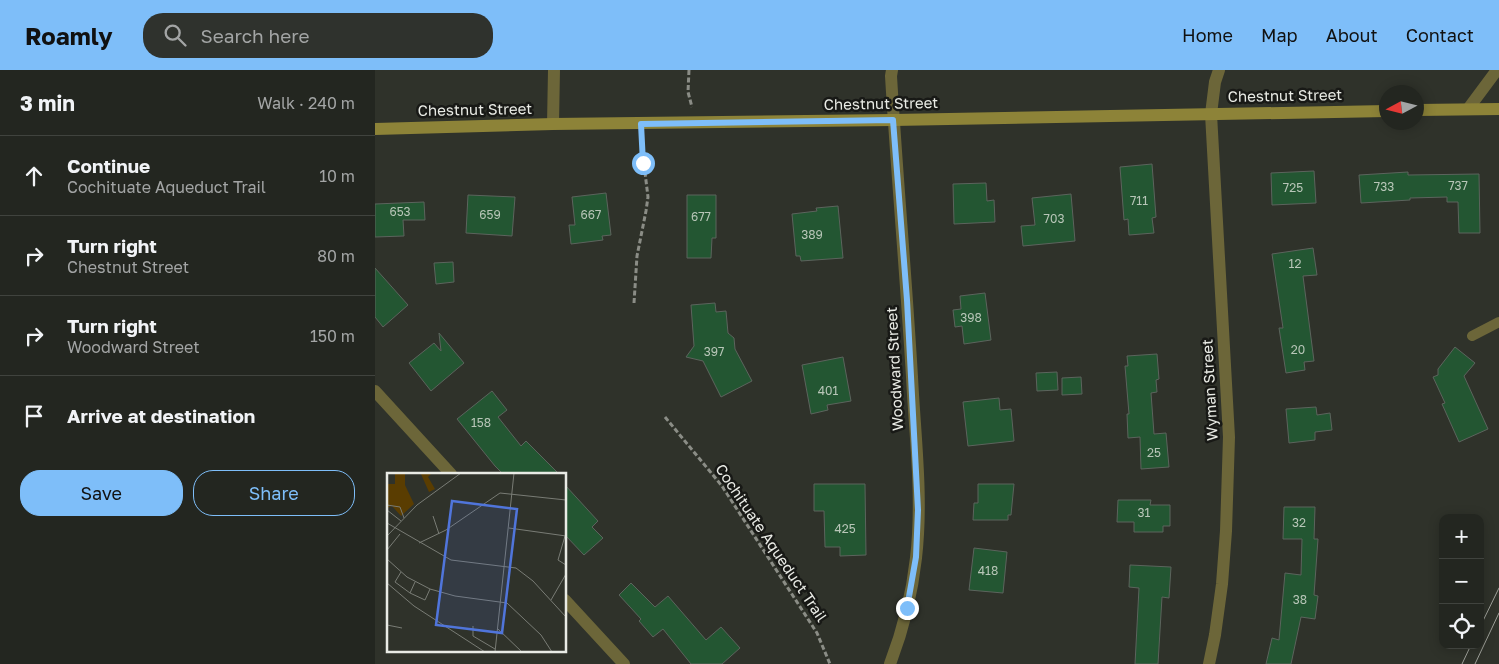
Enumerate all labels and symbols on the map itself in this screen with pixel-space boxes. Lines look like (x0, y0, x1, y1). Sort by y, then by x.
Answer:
street label: Chestnut Street (1228, 85, 1342, 105)
north arrow (1379, 85, 1424, 130)
street label: Chestnut Street (824, 93, 938, 113)
street label: Chestnut Street (418, 99, 532, 119)
route start (632, 152, 655, 175)
house number: 737 (1448, 178, 1468, 193)
house number: 733 (1374, 179, 1394, 194)
house number: 725 (1283, 180, 1303, 195)
house number: 711 (1130, 193, 1148, 208)
house number: 653 (389, 204, 411, 219)
house number: 659 (479, 207, 501, 222)
house number: 667 (581, 207, 601, 222)
house number: 677 (691, 209, 711, 224)
house number: 703 (1044, 211, 1064, 226)
house number: 389 (801, 227, 823, 242)
house number: 12 (1289, 256, 1301, 271)
street label: Woodward Street (882, 306, 906, 432)
house number: 398 (960, 310, 982, 325)
street label: Wyman Street (1197, 339, 1221, 441)
house number: 20 (1291, 342, 1305, 357)
house number: 397 (704, 344, 724, 359)
house number: 401 (818, 383, 838, 398)
house number: 158 (471, 415, 491, 430)
house number: 25 (1147, 445, 1161, 460)
street label: Cochituate Aqueduct Trail (712, 460, 832, 625)
inset map (387, 473, 566, 652)
house number: 31 (1138, 505, 1151, 520)
house number: 32 (1292, 515, 1306, 530)
house number: 425 (834, 521, 856, 536)
house number: 418 (978, 563, 998, 578)
house number: 38 (1293, 592, 1307, 607)
route end (896, 597, 919, 620)

